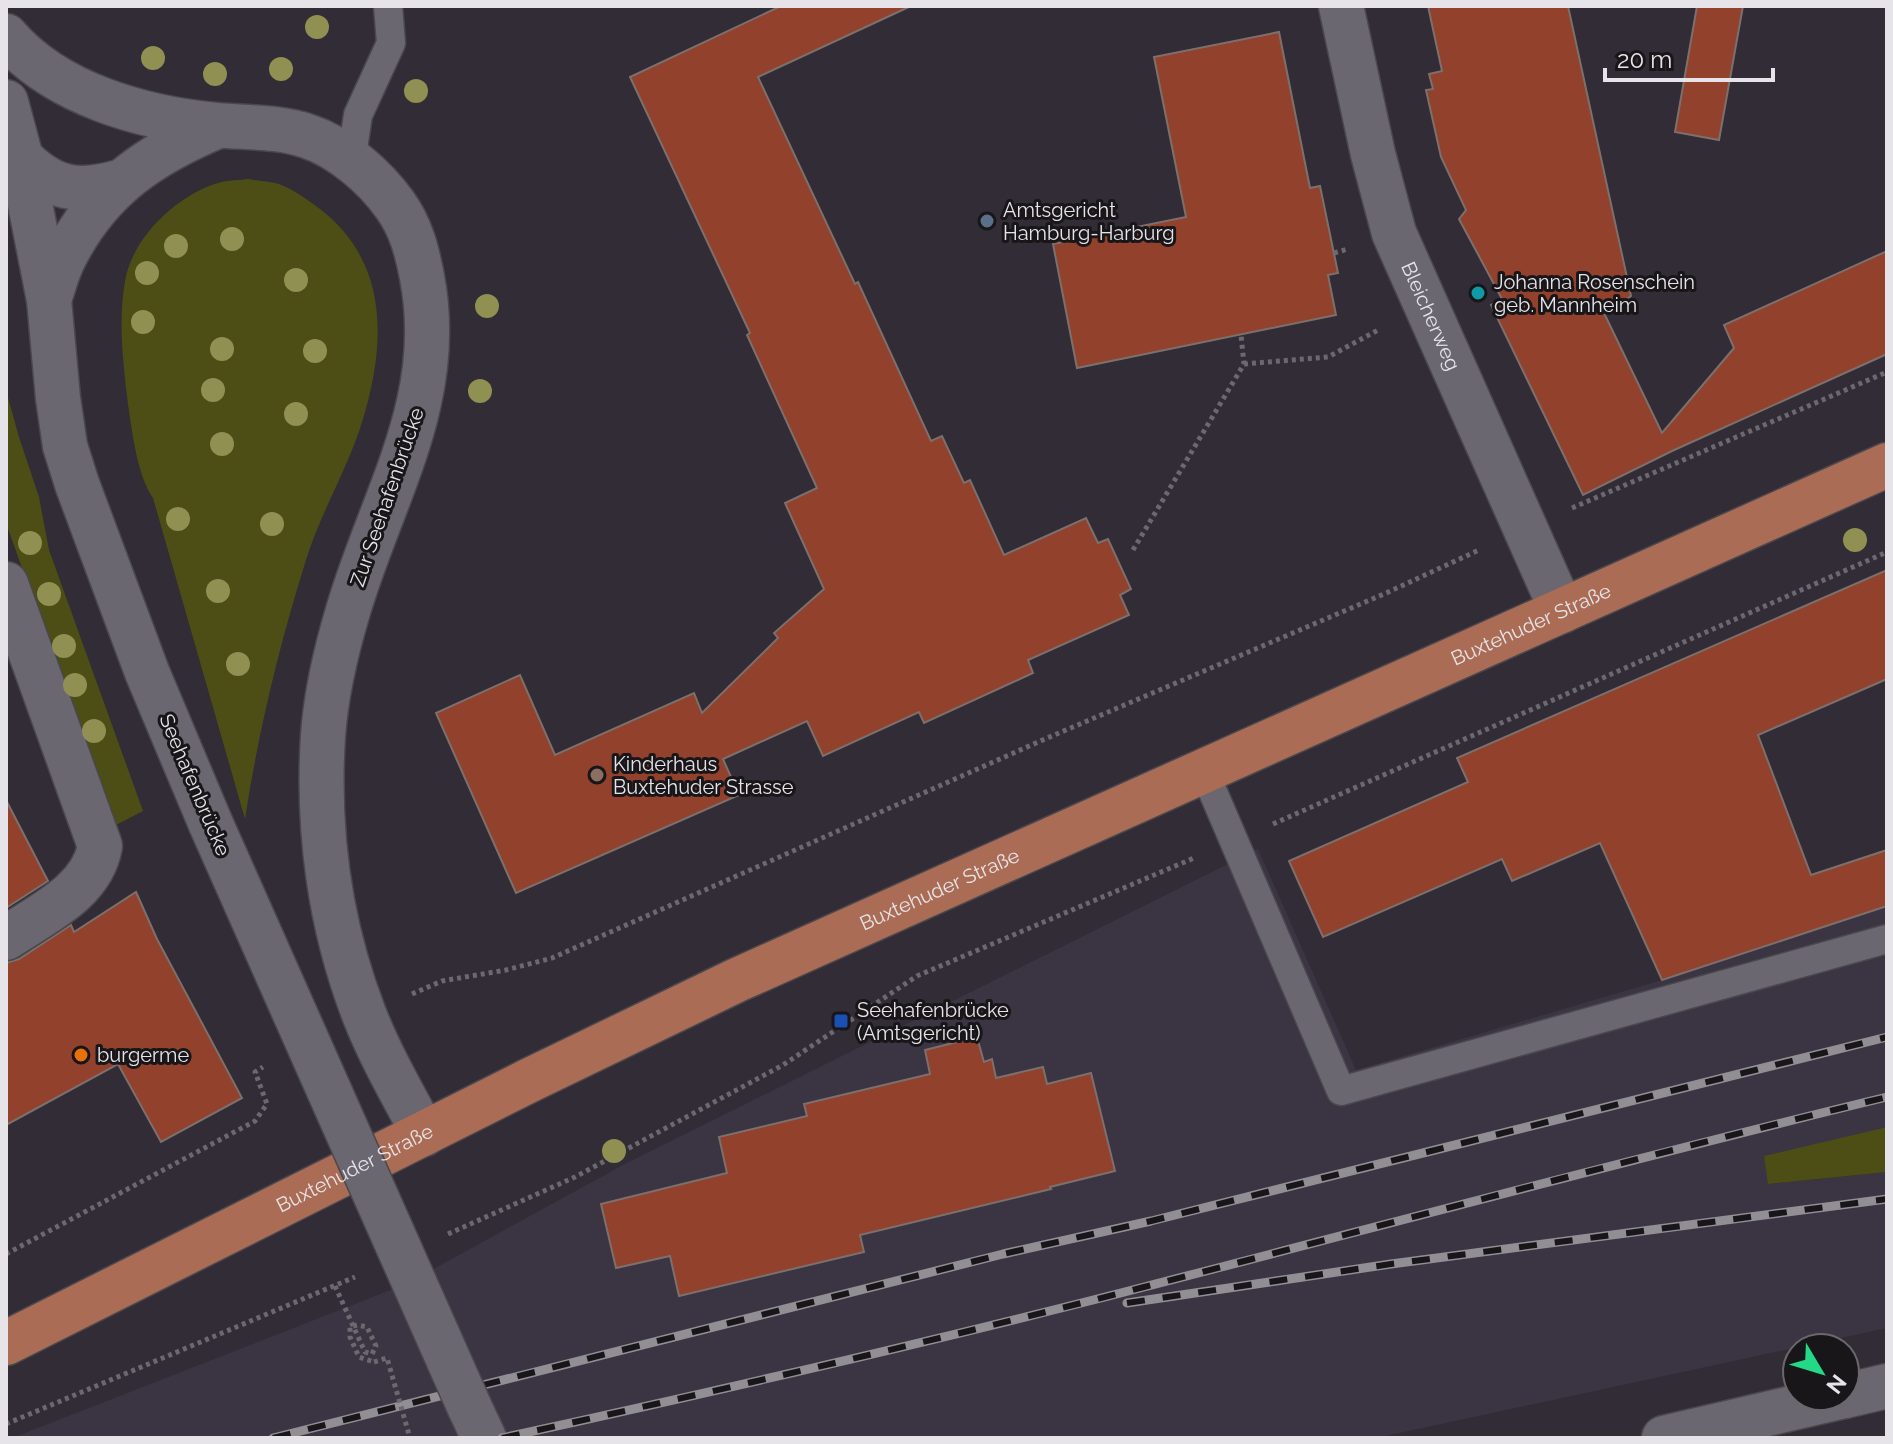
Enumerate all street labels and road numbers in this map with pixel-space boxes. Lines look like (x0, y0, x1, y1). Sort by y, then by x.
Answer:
street label: Bleicherweg (1396, 258, 1465, 374)
street label: Zur Seehafenbrücke (345, 404, 429, 590)
street label: Buxtehuder Straße (1447, 578, 1615, 671)
street label: Seehafenbrücke (154, 710, 236, 860)
street label: Buxtehuder Straße (856, 843, 1023, 936)
street label: Buxtehuder Straße (272, 1119, 437, 1217)

